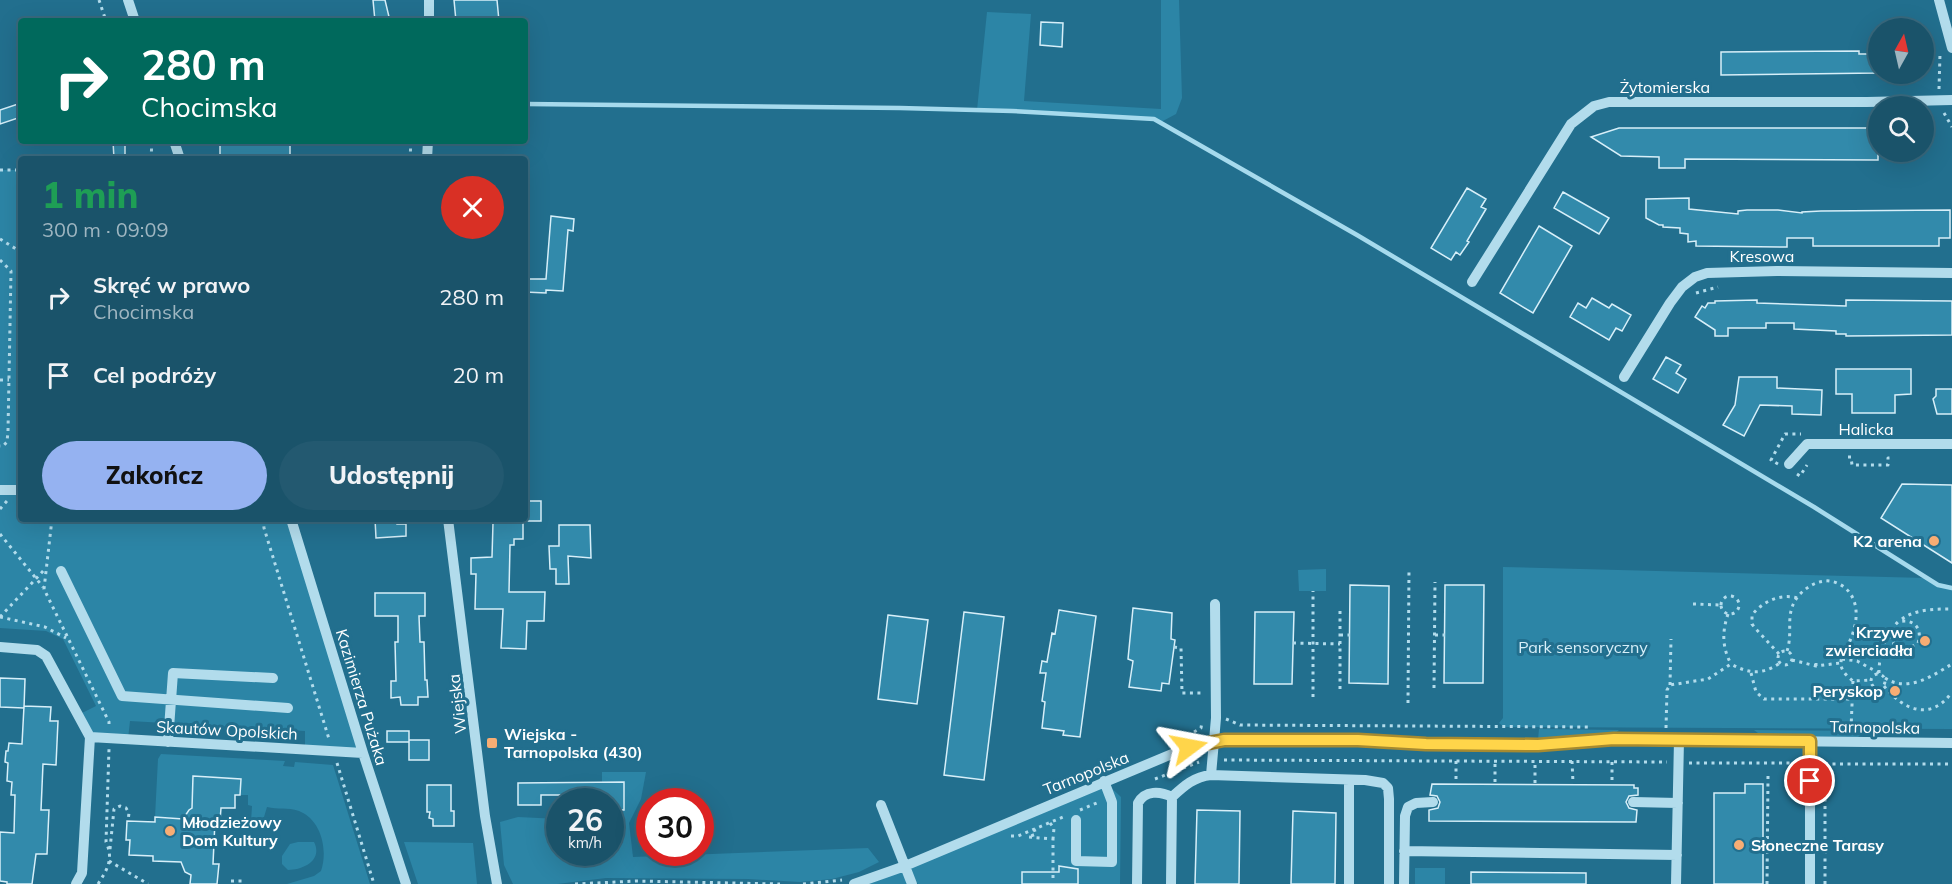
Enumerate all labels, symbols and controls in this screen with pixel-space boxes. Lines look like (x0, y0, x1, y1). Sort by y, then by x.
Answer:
north arrow (1868, 18, 1934, 84)
map controls (1868, 18, 1934, 162)
text: 280 m (141, 38, 266, 91)
icon: right (42, 42, 120, 120)
street label: Żytomierska (1620, 77, 1710, 97)
text: Chocimska (141, 90, 278, 124)
button: search (1868, 96, 1934, 162)
text: 1 min (42, 172, 138, 217)
button: close (441, 176, 504, 239)
text: 300 m · 09:09 (42, 217, 168, 242)
street label: Kresowa (1730, 246, 1794, 266)
text: Skręć w prawo (93, 271, 250, 299)
icon: right (42, 281, 75, 314)
text: 280 m (439, 283, 504, 311)
text: Chocimska (93, 299, 194, 324)
icon: arrive (42, 359, 75, 392)
text: Cel podróży (93, 361, 216, 389)
text: 20 m (453, 361, 504, 389)
street label: Halicka (1838, 419, 1894, 439)
button: Zakończ (42, 441, 267, 510)
button: Udostępnij (279, 441, 504, 510)
place label: K2 arena (1853, 531, 1922, 551)
marker: K2 arena (1927, 534, 1941, 548)
place label: Krzywe zwierciadła (1825, 622, 1913, 660)
street label: Kazimierza Pużaka (332, 626, 392, 768)
marker: Krzywe zwierciadła (1918, 634, 1932, 648)
park label: Park sensoryczny (1518, 637, 1648, 657)
street label: Wiejska (443, 673, 471, 735)
place label: Peryskop (1813, 681, 1883, 701)
marker: Peryskop (1888, 684, 1902, 698)
position arrow (1157, 715, 1221, 779)
street label: Skautów Opolskich (156, 716, 298, 744)
street label: Tarnopolska (1830, 716, 1920, 738)
place label: Wiejska - Tarnopolska (430) (504, 724, 643, 762)
marker: Wiejska - Tarnopolska (430) (485, 736, 499, 750)
street label: Tarnopolska (1040, 747, 1132, 799)
pin (1784, 755, 1835, 806)
icon: arrive (1793, 764, 1826, 797)
speed limit sign: 30 (636, 788, 714, 866)
text: 26 (567, 801, 603, 839)
place label: Młodzieżowy Dom Kultury (182, 812, 282, 850)
marker: Młodzieżowy Dom Kultury (163, 824, 177, 838)
text: km/h (568, 833, 602, 852)
place label: Słoneczne Tarasy (1751, 835, 1884, 855)
marker: Słoneczne Tarasy (1732, 838, 1746, 852)

